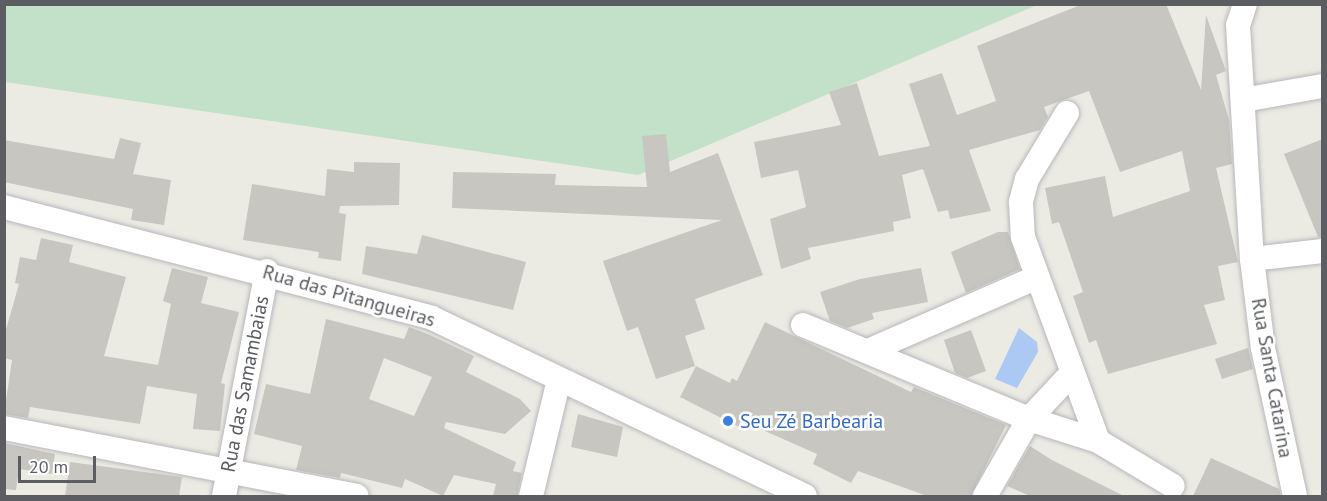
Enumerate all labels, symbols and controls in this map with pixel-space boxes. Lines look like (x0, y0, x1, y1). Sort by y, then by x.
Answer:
street label: Rua das Pitangueiras (260, 260, 438, 332)
street label: Rua das Samambaias (216, 294, 274, 474)
street label: Rua Santa Catarina (1246, 296, 1298, 460)
place label: Seu Zé Barbearia (740, 409, 884, 433)
marker: Seu Zé Barbearia (721, 414, 735, 428)
scale bar (21, 444, 99, 482)
text: 20 m (29, 455, 68, 478)

